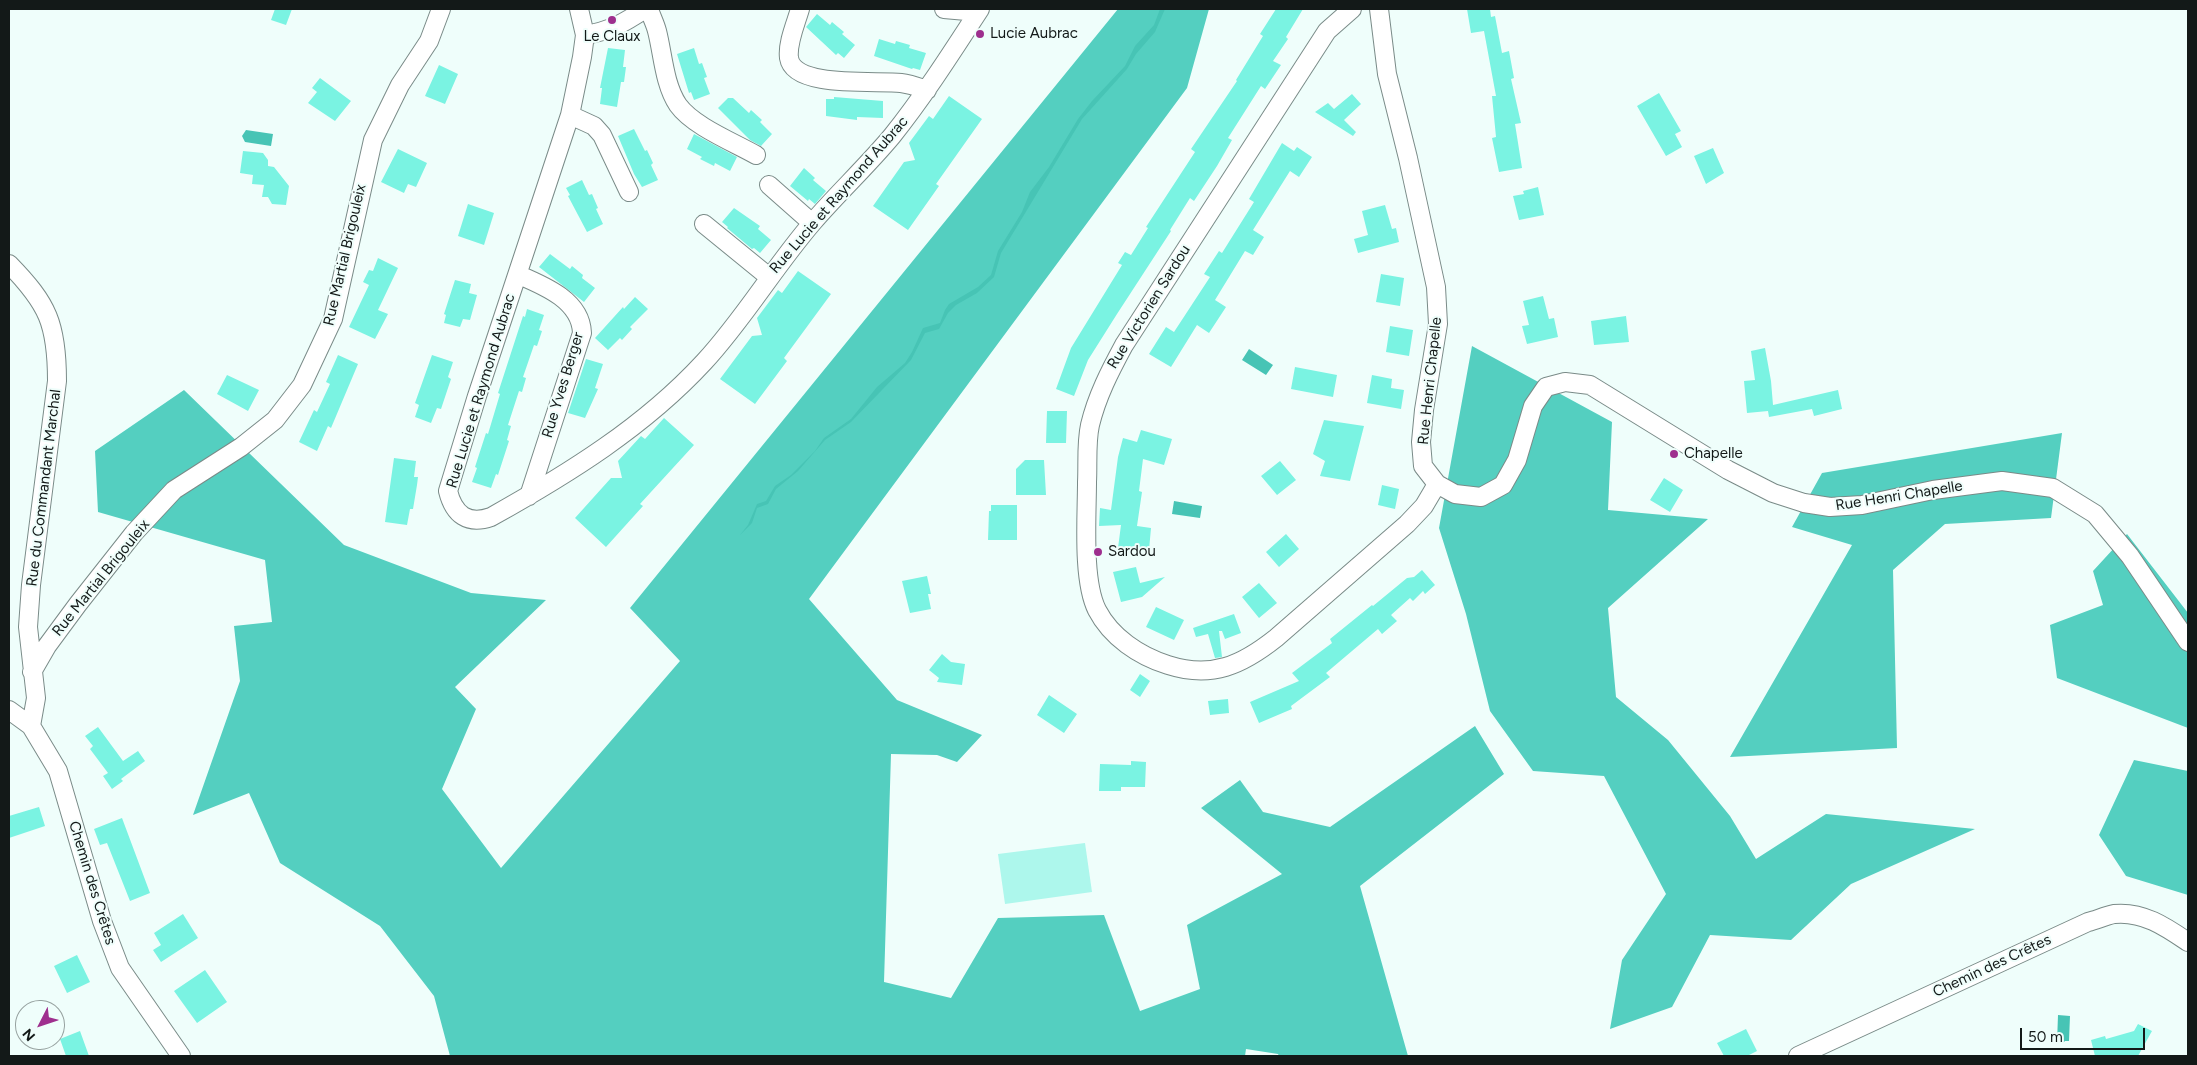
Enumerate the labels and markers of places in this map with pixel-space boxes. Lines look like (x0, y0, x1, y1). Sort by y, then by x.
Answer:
marker: Le Claux (606, 14, 618, 26)
place label: Lucie Aubrac (990, 25, 1078, 43)
place label: Le Claux (584, 28, 640, 46)
marker: Lucie Aubrac (974, 28, 986, 40)
place label: Chapelle (1684, 445, 1743, 463)
marker: Chapelle (1668, 448, 1680, 460)
place label: Sardou (1108, 543, 1156, 561)
marker: Sardou (1092, 546, 1104, 558)

